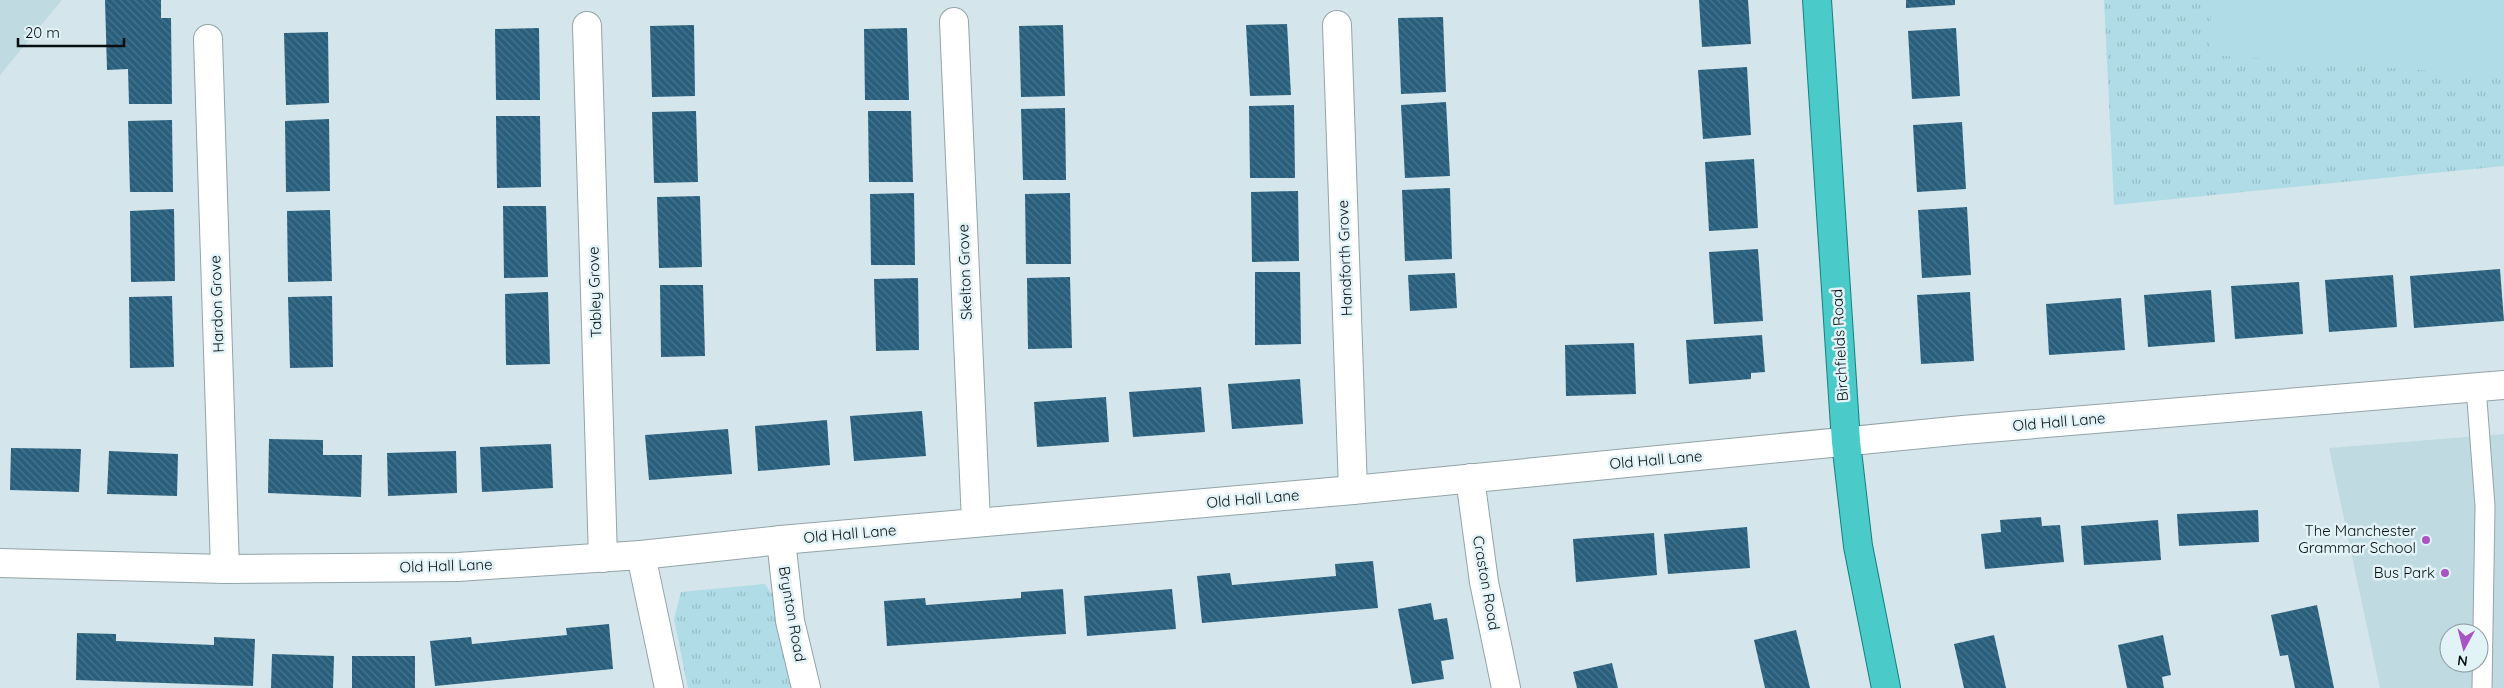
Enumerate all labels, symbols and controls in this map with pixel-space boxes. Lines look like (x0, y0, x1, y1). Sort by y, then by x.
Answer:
scale bar (18, 15, 124, 47)
text: 20 m (25, 23, 60, 42)
street label: Handforth Grove (1333, 200, 1356, 316)
street label: Skelton Grove (953, 224, 976, 320)
street label: Tabley Grove (583, 246, 606, 338)
street label: Hardon Grove (205, 255, 228, 353)
street label: Birchfields Road (1827, 288, 1852, 402)
street label: Old Hall Lane (2012, 408, 2106, 435)
street label: Old Hall Lane (1609, 446, 1703, 473)
street label: Old Hall Lane (1206, 485, 1300, 512)
street label: Old Hall Lane (803, 520, 897, 547)
place label: The Manchester Grammar School (2298, 521, 2416, 557)
street label: Craston Road (1469, 534, 1504, 632)
marker: The Manchester Grammar School (2420, 534, 2432, 546)
street label: Old Hall Lane (399, 554, 493, 577)
place label: Bus Park (2374, 563, 2435, 582)
street label: Brynton Road (775, 565, 810, 663)
marker: Bus Park (2439, 567, 2451, 579)
north arrow (2439, 623, 2489, 673)
text: N (2456, 651, 2469, 670)

